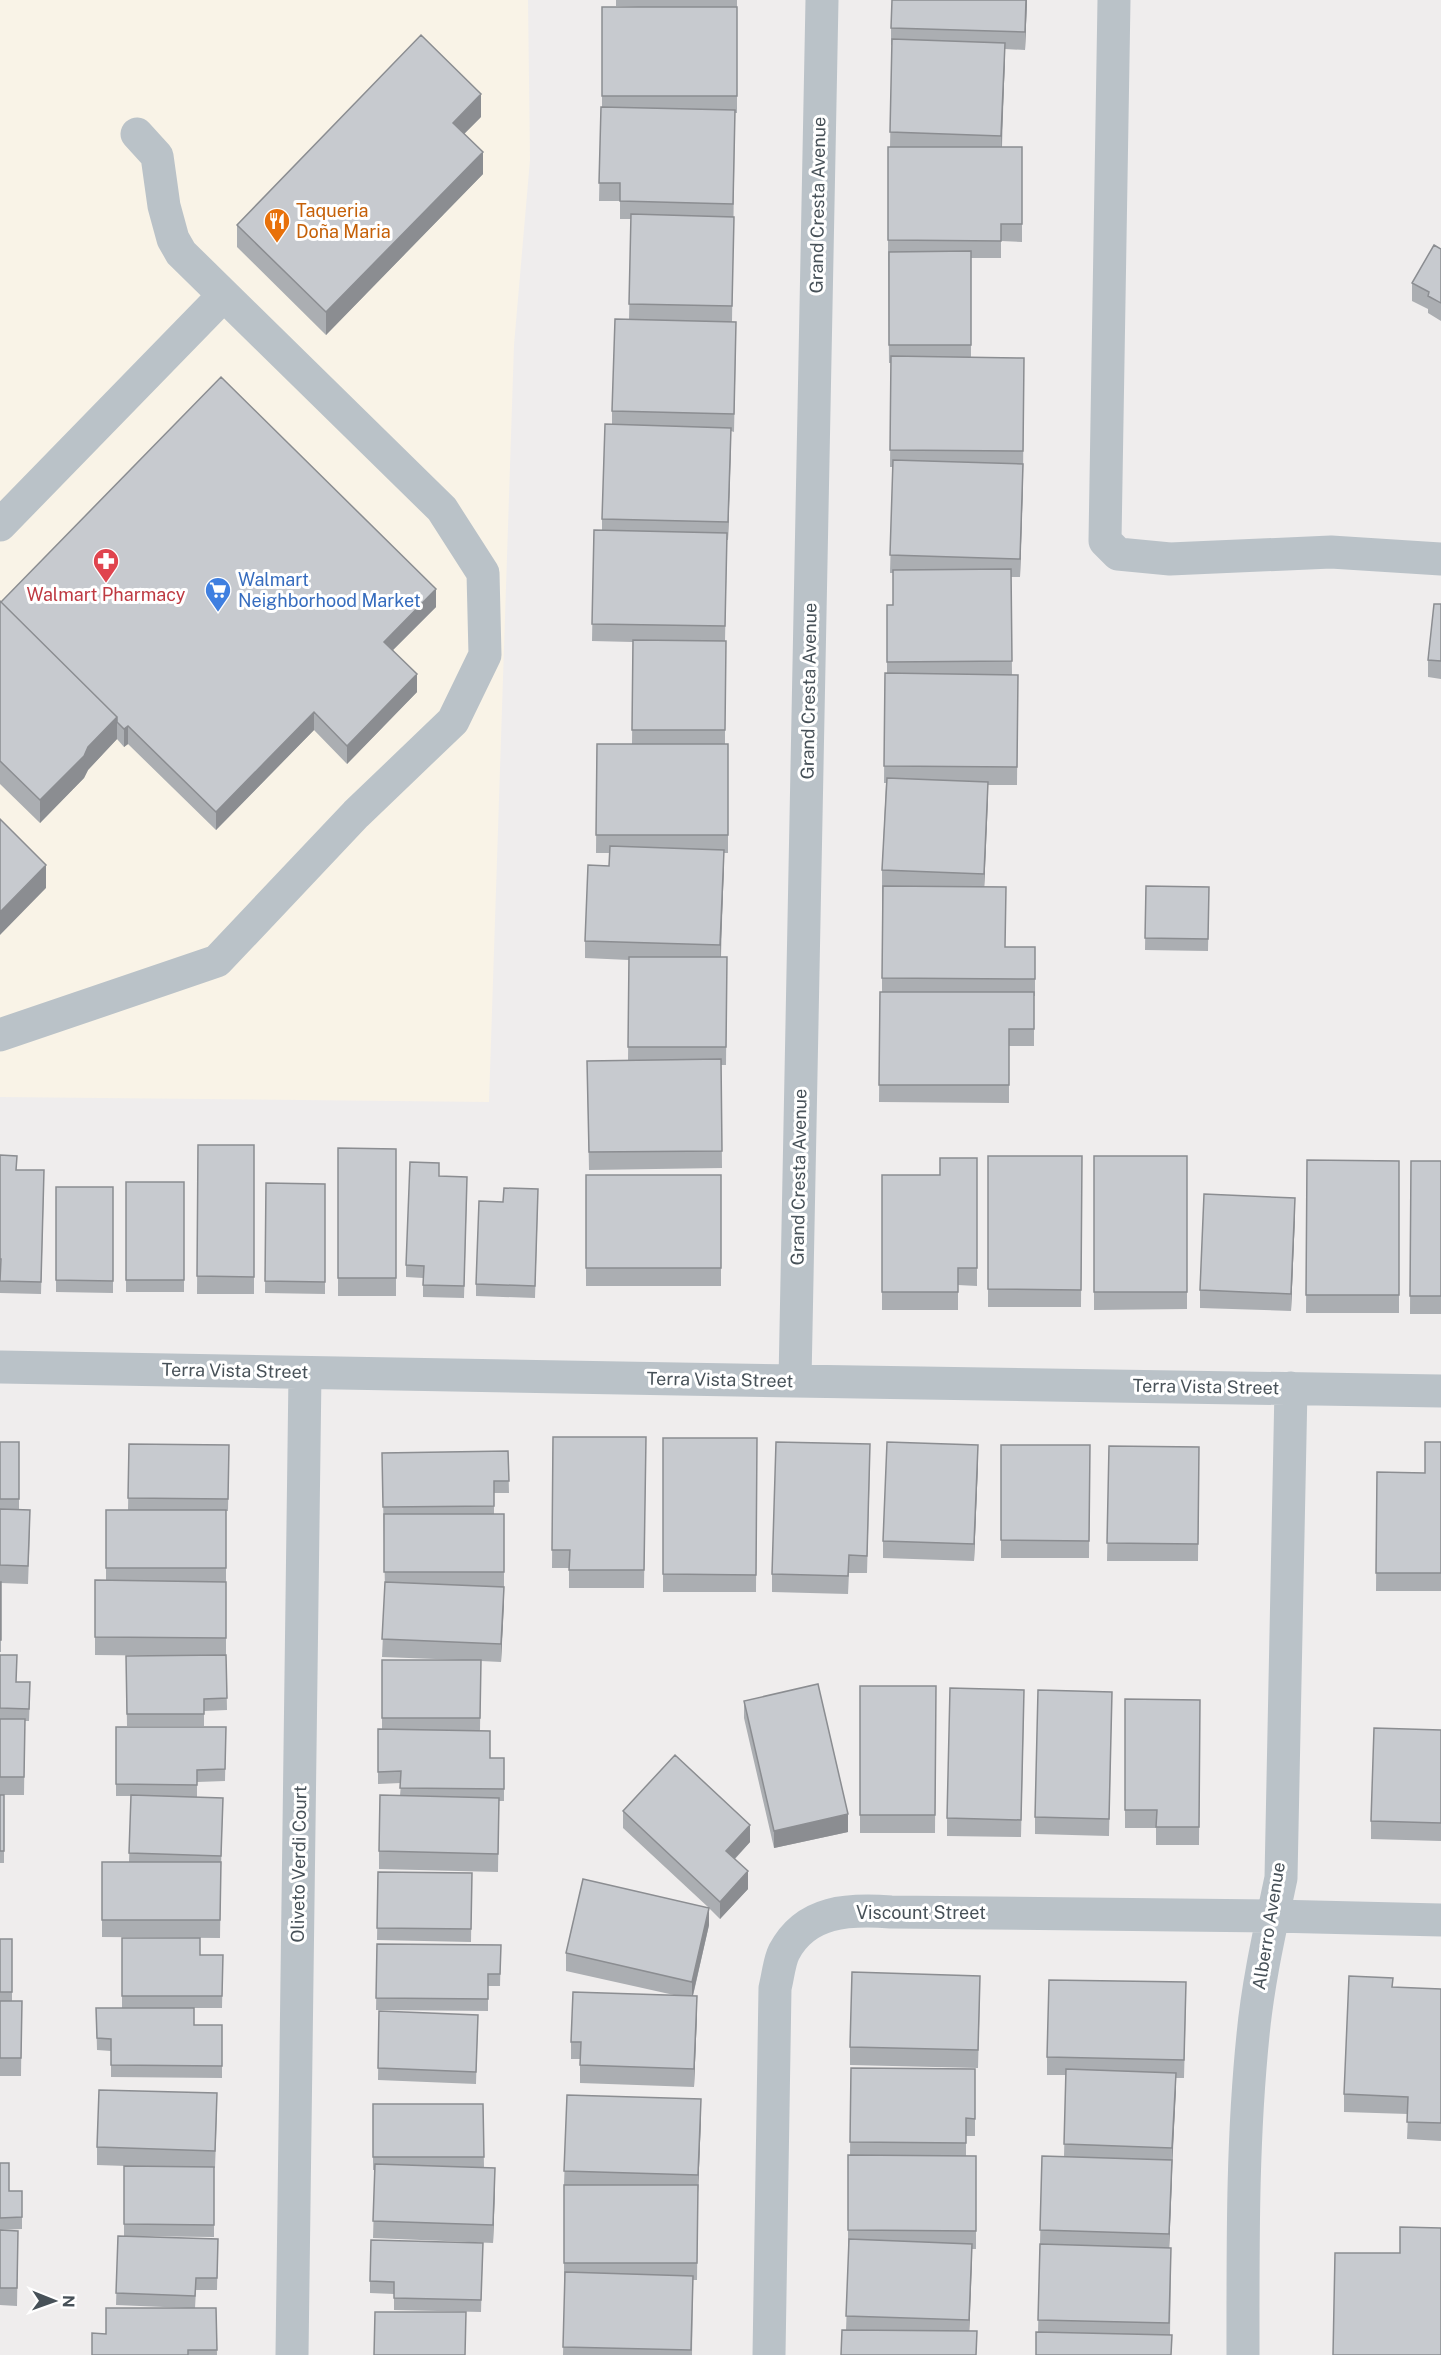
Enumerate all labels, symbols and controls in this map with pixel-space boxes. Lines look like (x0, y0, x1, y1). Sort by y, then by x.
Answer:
street label: Grand Cresta Avenue (805, 116, 830, 294)
place label: Taqueria Doña Maria (296, 200, 391, 242)
restaurant icon: Taqueria Doña Maria (262, 206, 292, 244)
pharmacy icon: Walmart Pharmacy (91, 546, 121, 584)
place label: Walmart Neighborhood Market (238, 569, 421, 611)
supermarket icon: Walmart Neighborhood Market (203, 575, 233, 613)
place label: Walmart Pharmacy (27, 584, 186, 605)
street label: Grand Cresta Avenue (796, 602, 821, 780)
street label: Grand Cresta Avenue (786, 1088, 811, 1266)
street label: Terra Vista Street (162, 1359, 308, 1382)
street label: Terra Vista Street (647, 1368, 793, 1391)
street label: Terra Vista Street (1133, 1375, 1279, 1398)
street label: Oliveto Verdi Court (287, 1785, 310, 1943)
street label: Alberro Avenue (1248, 1860, 1289, 1991)
street label: Viscount Street (856, 1902, 986, 1923)
north arrow (24, 2271, 84, 2331)
text: N (59, 2295, 78, 2308)

